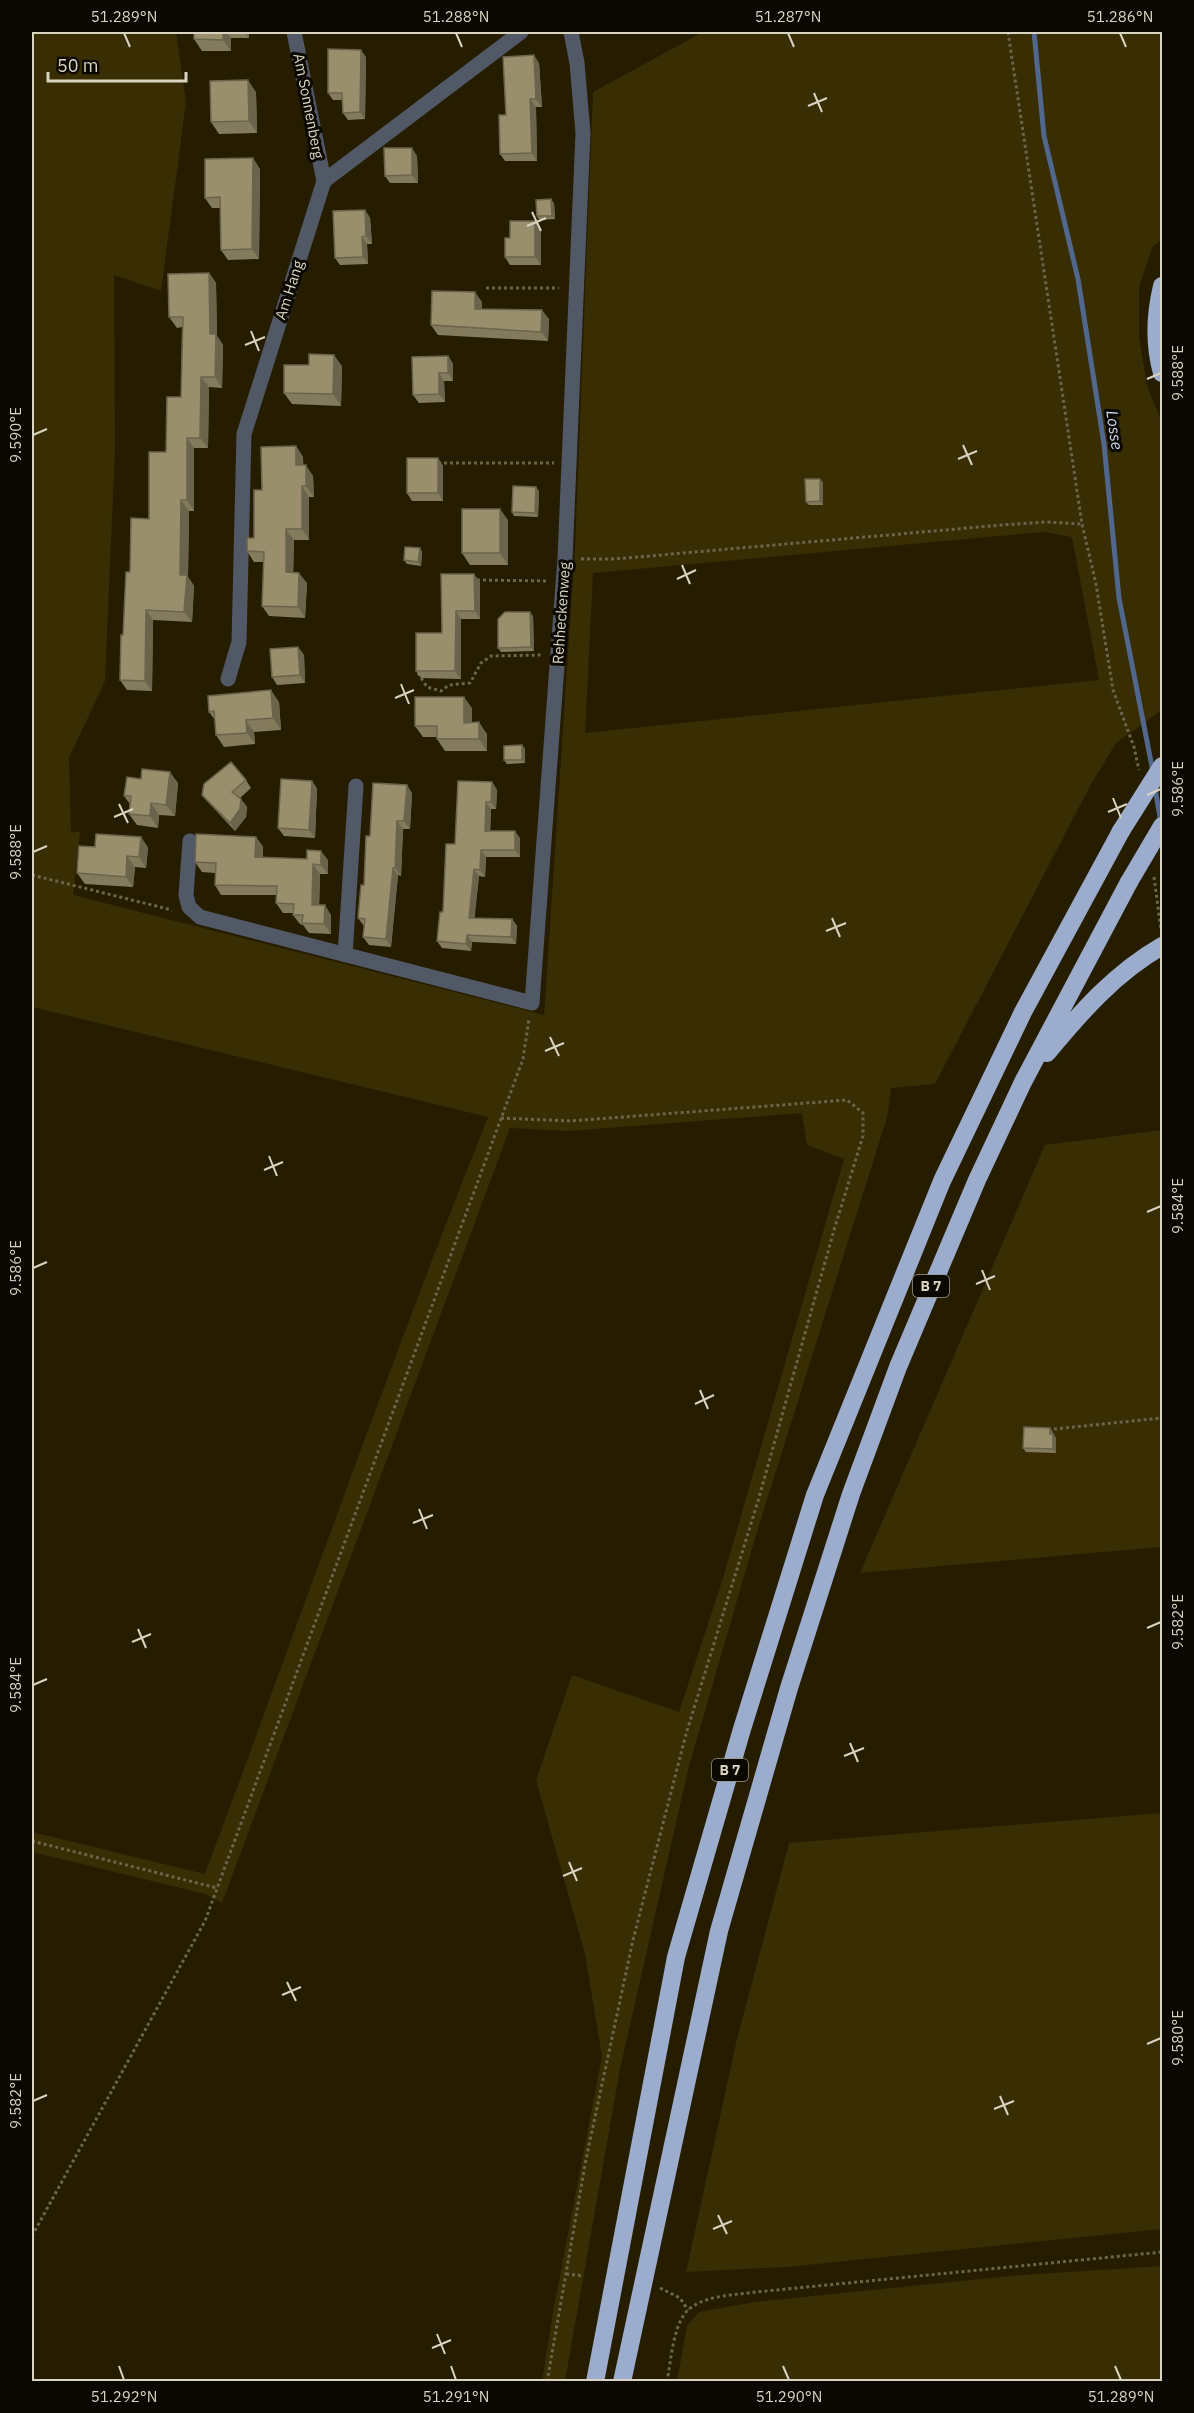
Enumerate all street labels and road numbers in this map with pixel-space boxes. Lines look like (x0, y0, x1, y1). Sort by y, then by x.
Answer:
street label: Am Sonnenberg (289, 52, 329, 160)
street label: Am Hang (270, 258, 308, 322)
street label: Rehheckenweg (548, 561, 574, 665)
road number: B 7 (913, 1275, 949, 1297)
road number: B 7 (712, 1759, 748, 1781)

